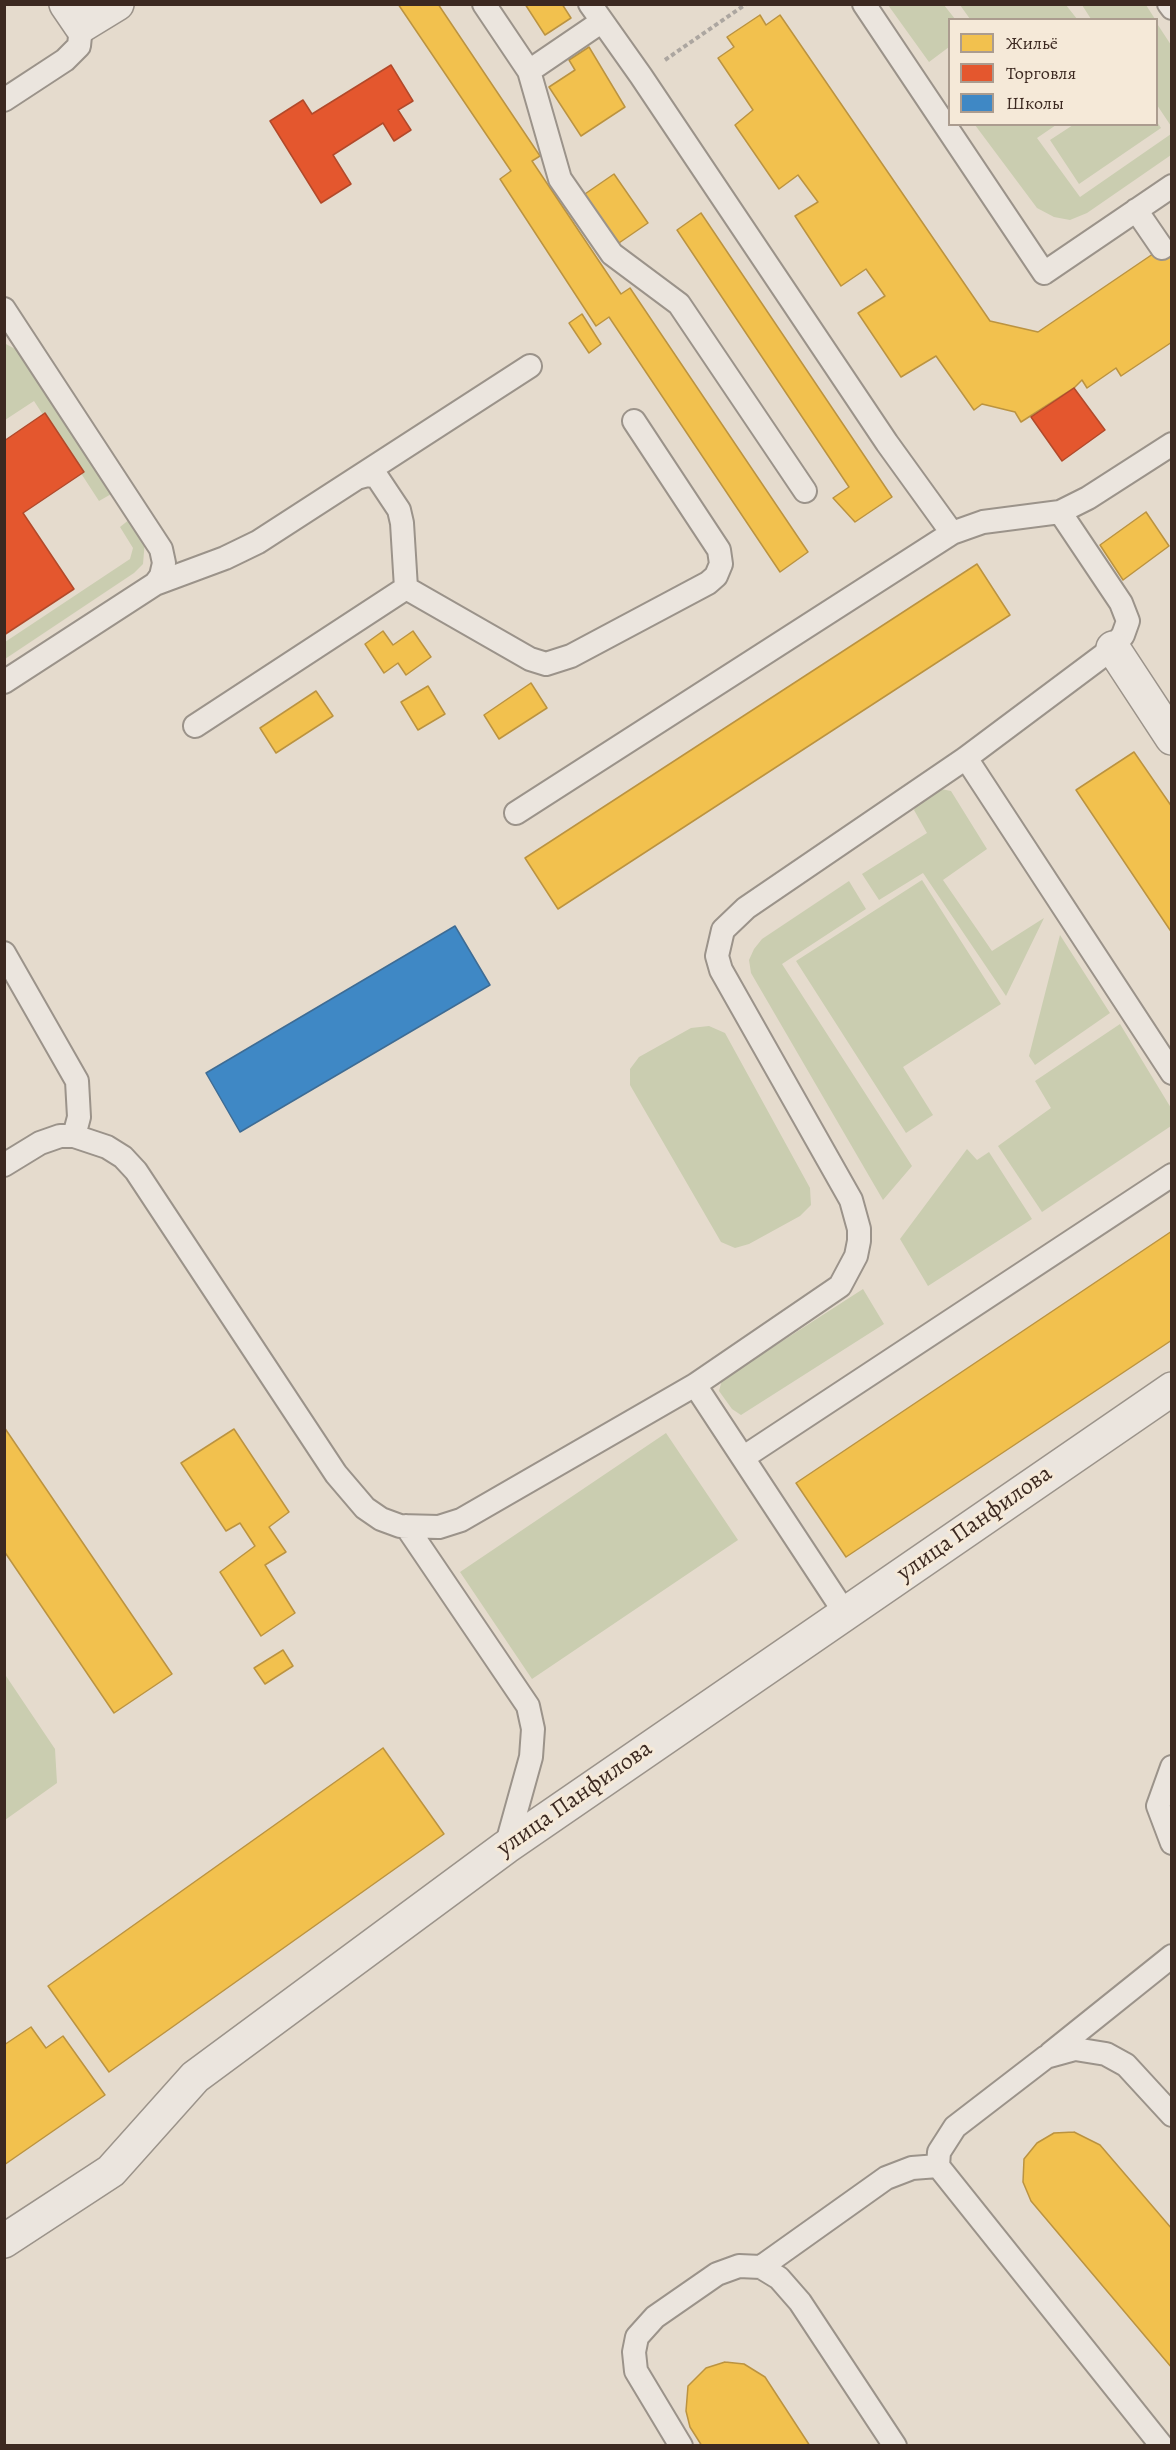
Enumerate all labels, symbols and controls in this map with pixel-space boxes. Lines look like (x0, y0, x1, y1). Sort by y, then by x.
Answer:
legend (948, 18, 1158, 126)
text: Жильё (1006, 31, 1058, 55)
text: Торговля (1006, 61, 1076, 85)
text: Школы (1006, 91, 1064, 115)
street label: улица Панфилова (892, 1460, 1058, 1588)
street label: улица Панфилова (492, 1735, 658, 1863)

